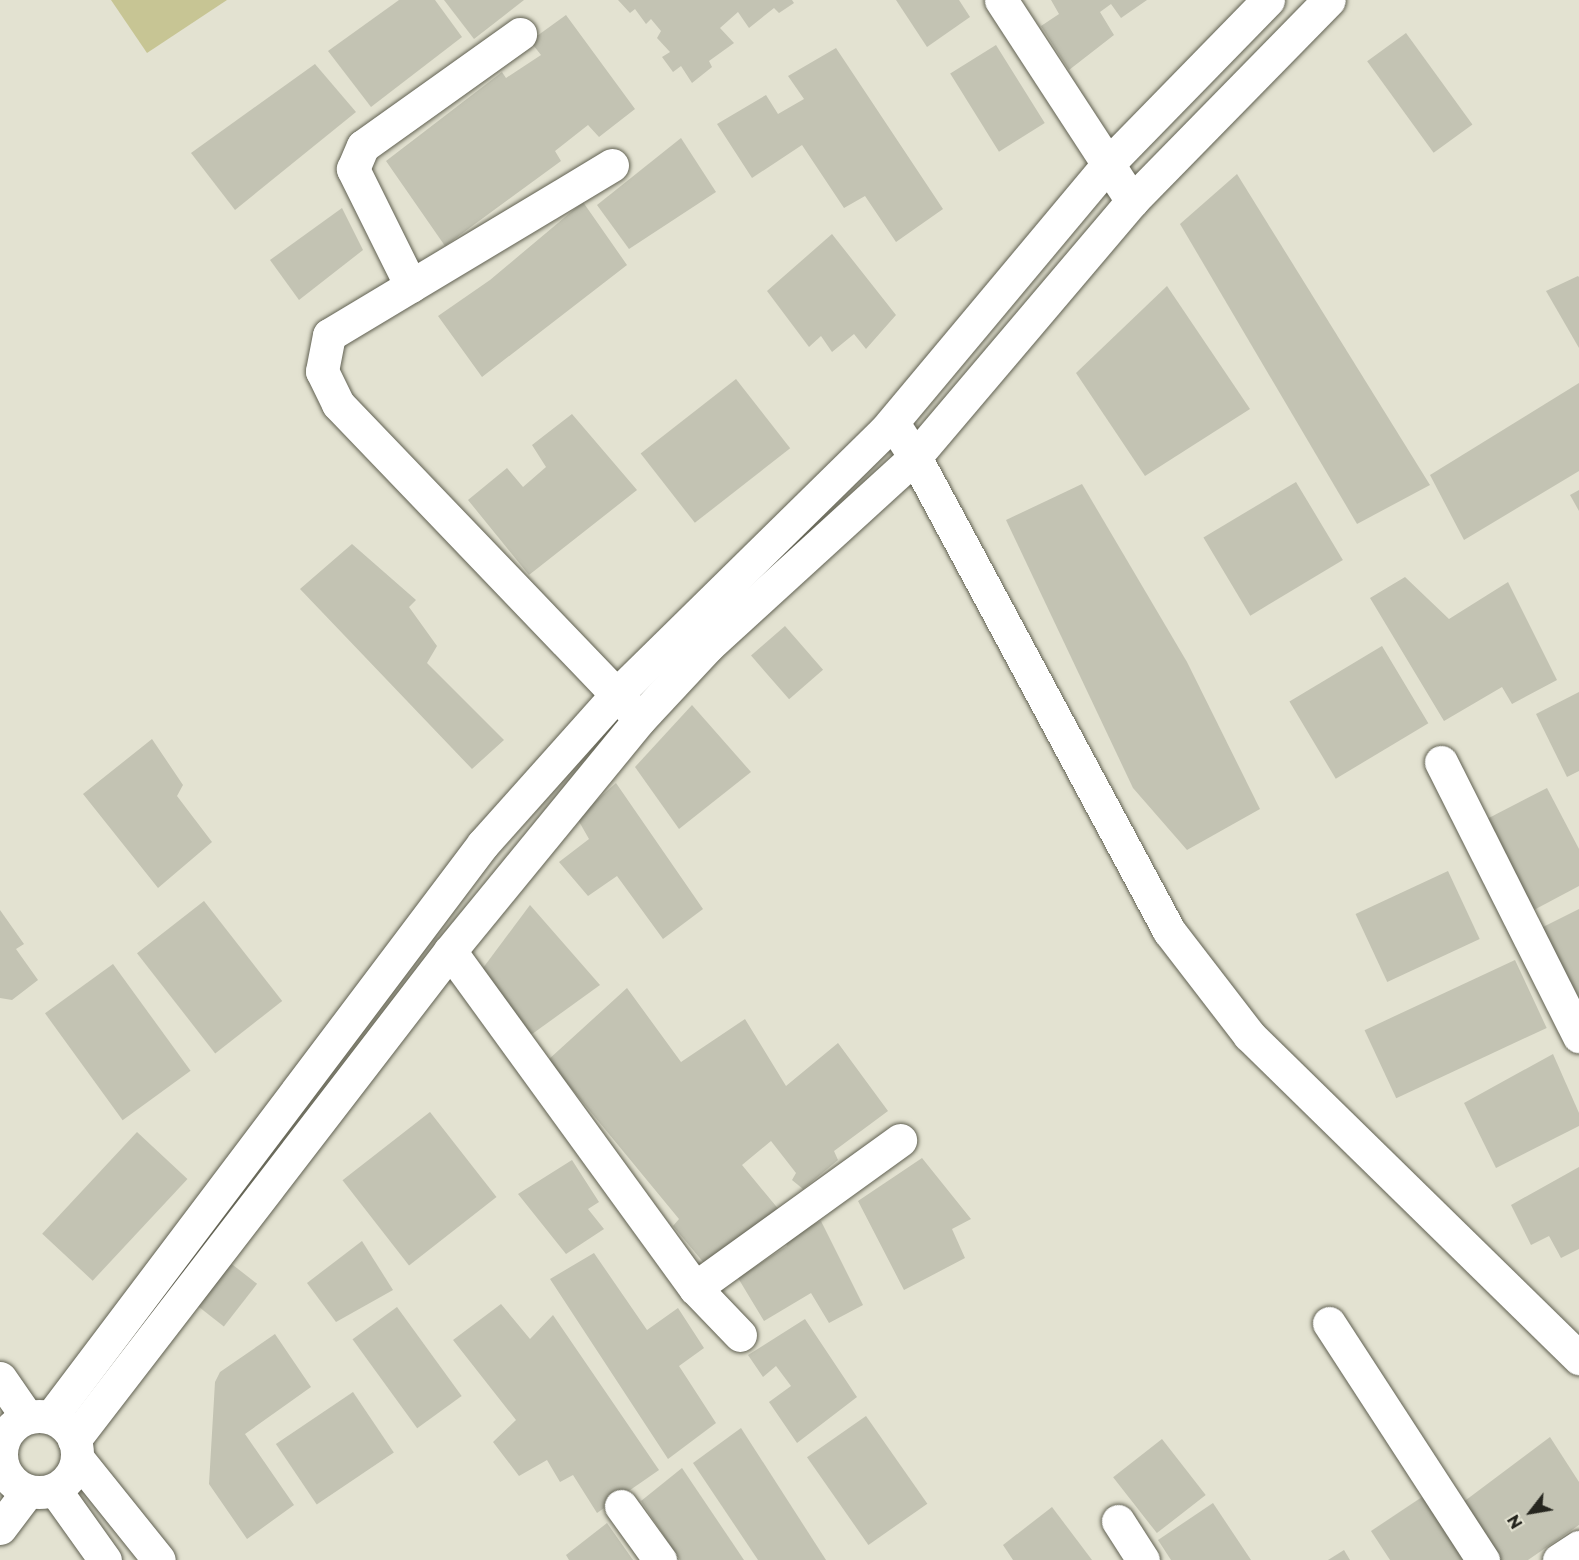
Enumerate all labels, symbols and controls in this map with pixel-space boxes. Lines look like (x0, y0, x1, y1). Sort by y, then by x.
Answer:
north arrow (1501, 1482, 1561, 1542)
text: N (1504, 1511, 1527, 1532)

